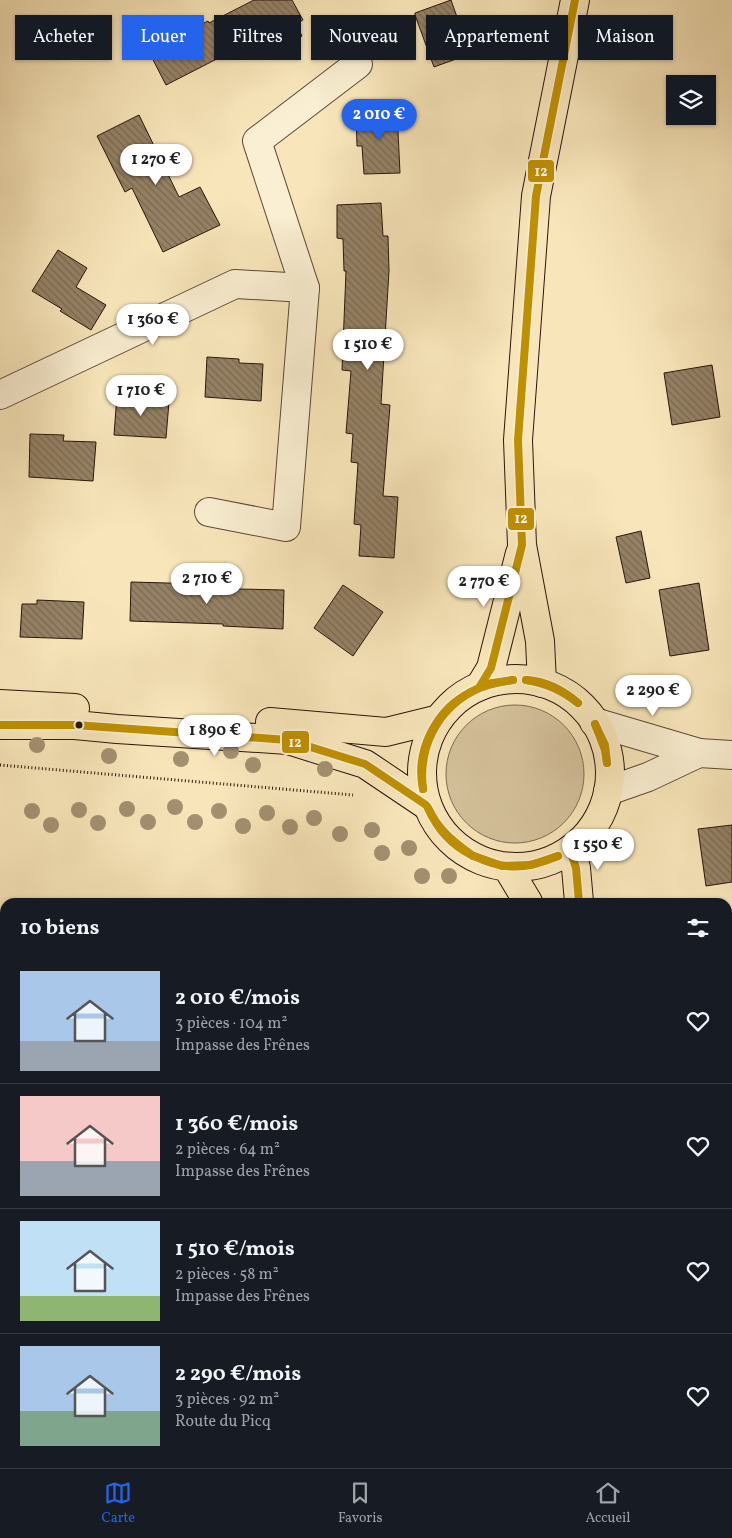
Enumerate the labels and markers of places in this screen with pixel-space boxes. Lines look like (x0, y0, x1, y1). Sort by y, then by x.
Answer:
pin: 2 010 € (333, 98, 425, 141)
pin: 1 270 € (110, 144, 202, 186)
pin: 1 360 € (107, 304, 199, 346)
pin: 1 510 € (322, 328, 414, 371)
pin: 1 710 € (95, 374, 187, 417)
pin: 2 710 € (161, 562, 253, 605)
pin: 2 770 € (438, 566, 530, 608)
pin: 2 290 € (607, 674, 699, 717)
pin: 1 890 € (169, 714, 261, 757)
unlabelled marker (74, 720, 84, 730)
pin: 1 550 € (552, 828, 644, 871)

